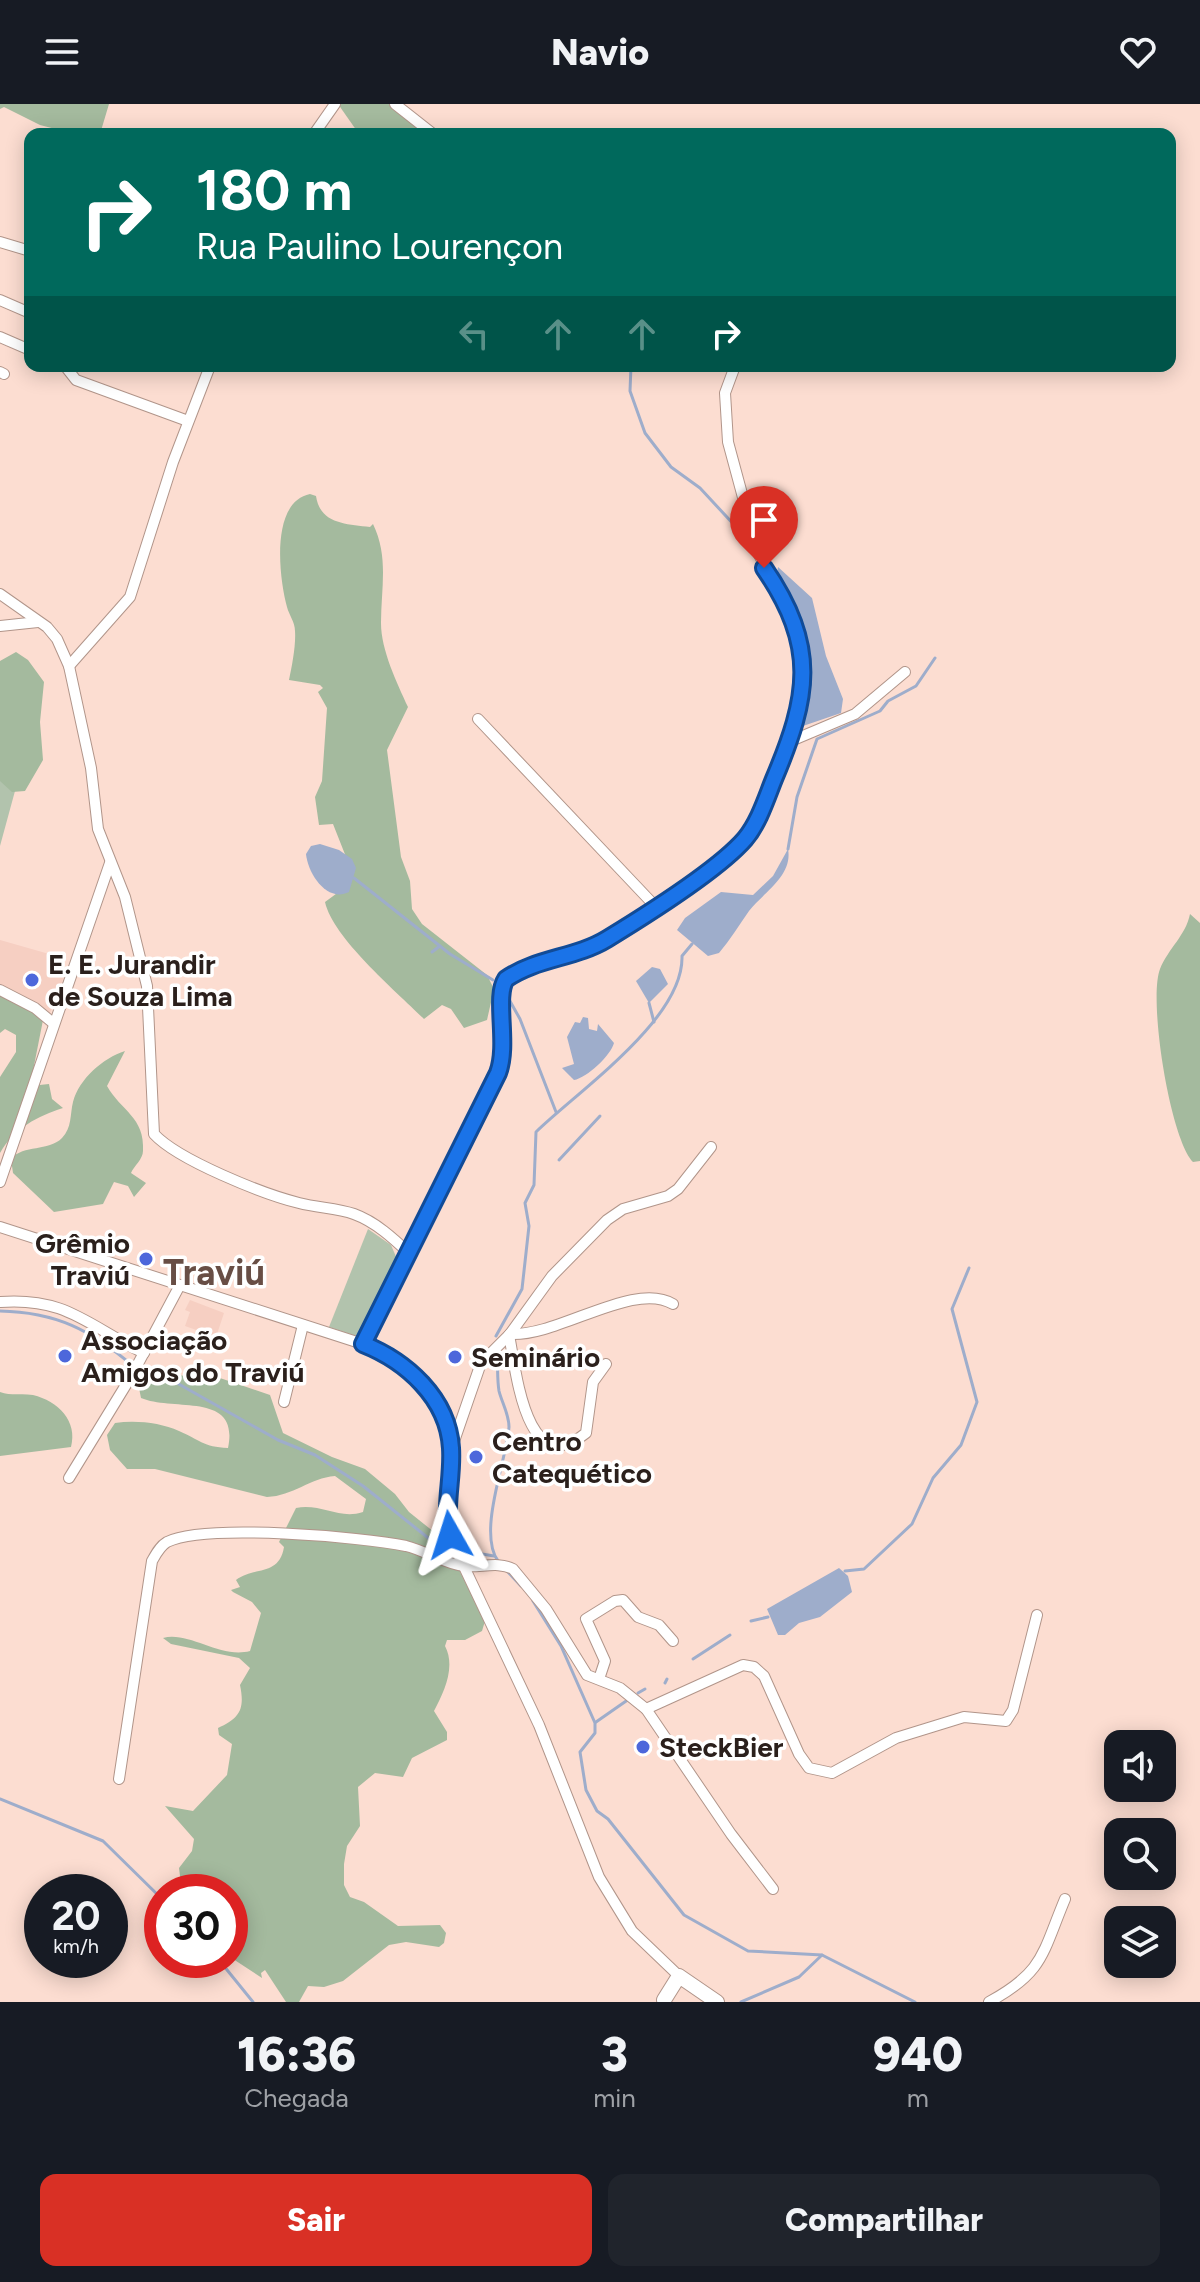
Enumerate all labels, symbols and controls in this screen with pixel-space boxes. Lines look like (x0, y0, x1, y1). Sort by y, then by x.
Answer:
icon: menu (40, 30, 84, 74)
icon: heart (1116, 30, 1160, 74)
text: Navio (551, 31, 649, 74)
text: 180 m (196, 157, 352, 224)
icon: right (64, 160, 168, 264)
text: Rua Paulino Lourençon (196, 225, 563, 268)
icon: left (452, 312, 496, 356)
icon: ahead (536, 312, 580, 356)
icon: ahead (620, 312, 664, 356)
icon: right (704, 312, 748, 356)
pin (730, 486, 798, 568)
icon: arrive (742, 498, 786, 542)
place label: E. E. Jurandir de Souza Lima (48, 947, 233, 1013)
marker: E. E. Jurandir de Souza Lima (23, 971, 41, 989)
place label: Grêmio Traviú (35, 1226, 130, 1292)
marker: Grêmio Traviú (137, 1250, 155, 1268)
district label: Traviú (163, 1251, 265, 1294)
place label: Associação Amigos do Traviú (81, 1323, 304, 1389)
place label: Seminário (471, 1340, 600, 1374)
marker: Associação Amigos do Traviú (56, 1347, 74, 1365)
marker: Seminário (446, 1348, 464, 1366)
place label: Centro Catequético (492, 1424, 652, 1490)
marker: Centro Catequético (467, 1448, 485, 1466)
position arrow (408, 1493, 492, 1577)
place label: SteckBier (659, 1730, 784, 1764)
map controls (1104, 1730, 1176, 1978)
button: sound (1104, 1730, 1176, 1802)
marker: SteckBier (634, 1738, 652, 1756)
button: search (1104, 1818, 1176, 1890)
speed limit sign: 30 (144, 1874, 248, 1978)
text: 20 (51, 1892, 101, 1940)
button: layers (1104, 1906, 1176, 1978)
text: km/h (53, 1934, 99, 1958)
text: 16:36 (237, 2025, 356, 2083)
text: 3 (601, 2025, 628, 2083)
text: 940 (873, 2025, 963, 2083)
text: Chegada (244, 2082, 349, 2114)
text: min (593, 2082, 636, 2114)
text: m (907, 2082, 929, 2114)
button: Sair (40, 2174, 592, 2266)
button: Compartilhar (608, 2174, 1160, 2266)

